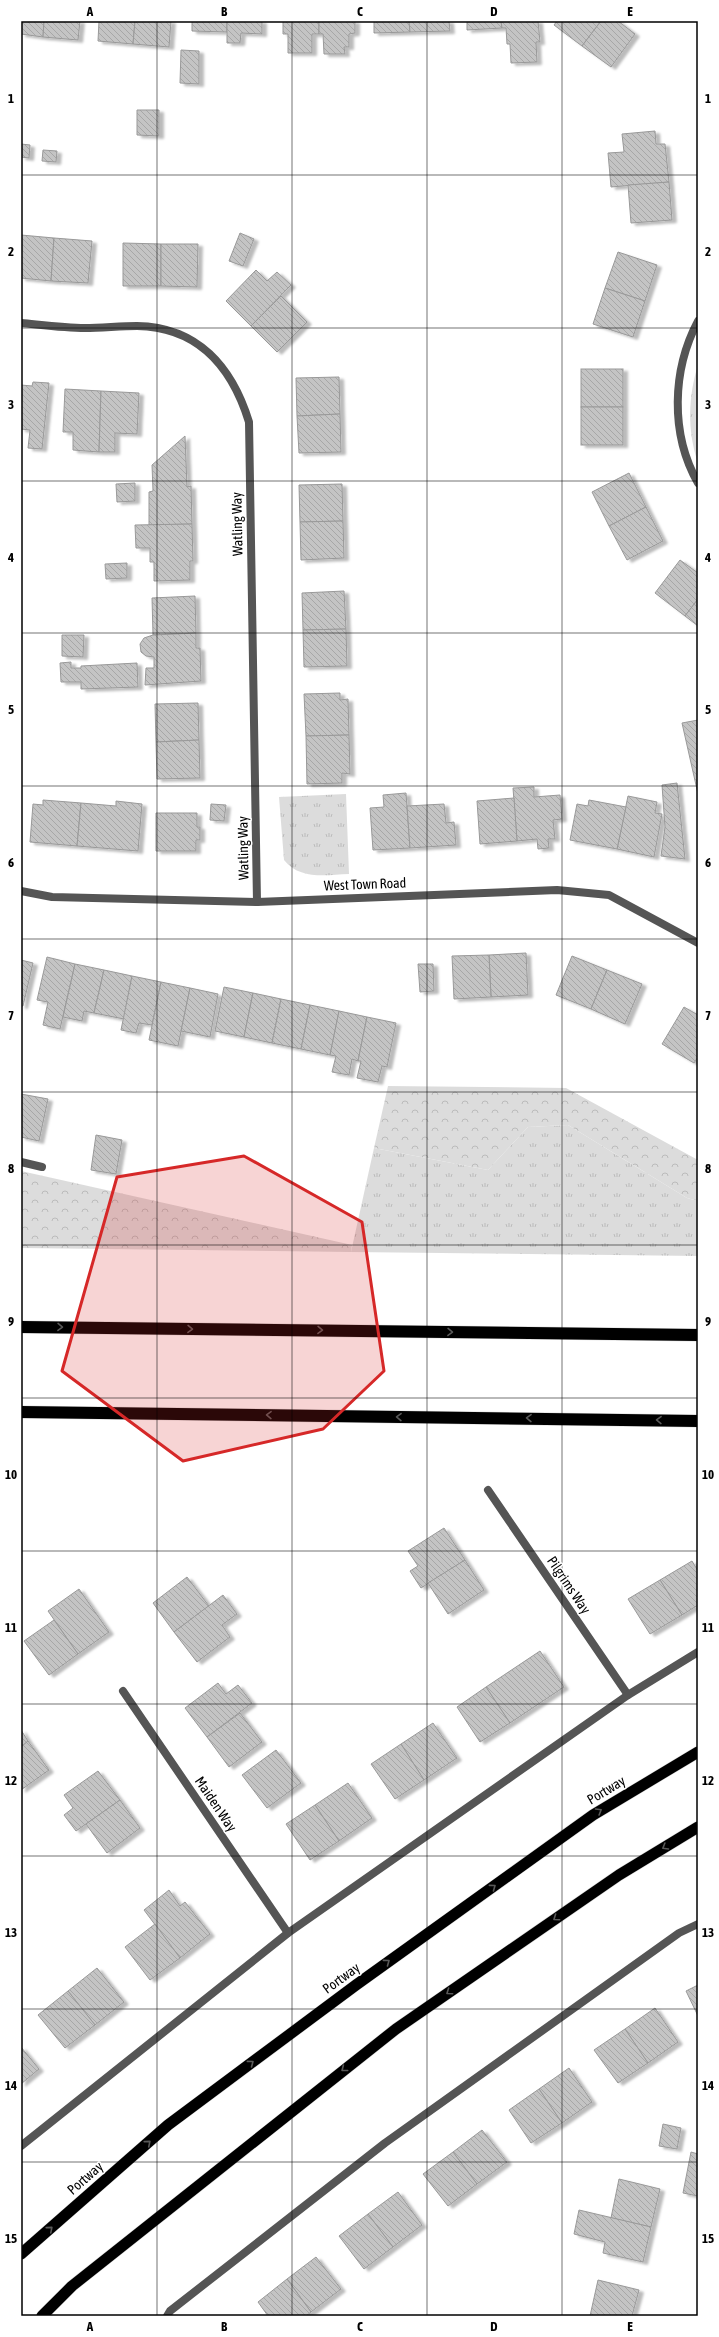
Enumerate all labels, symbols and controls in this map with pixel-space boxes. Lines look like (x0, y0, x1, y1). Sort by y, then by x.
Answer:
text: A (86, 4, 94, 19)
text: B (221, 4, 228, 19)
text: C (357, 4, 363, 19)
text: D (490, 4, 498, 19)
text: E (627, 4, 633, 19)
text: 1 (8, 91, 14, 106)
text: 1 (705, 91, 711, 106)
text: 2 (8, 244, 14, 259)
text: 2 (705, 244, 711, 259)
text: 3 (8, 397, 14, 412)
text: 3 (705, 397, 711, 412)
street label: Watling Way (228, 492, 246, 556)
text: 4 (7, 550, 14, 565)
text: 4 (704, 550, 711, 565)
text: 5 (8, 702, 14, 717)
text: 5 (705, 702, 711, 717)
street label: Watling Way (234, 816, 252, 880)
text: 6 (8, 855, 14, 870)
text: 6 (705, 855, 711, 870)
street label: West Town Road (323, 875, 407, 893)
text: 7 (8, 1008, 14, 1023)
text: 7 (705, 1008, 711, 1023)
text: 8 (8, 1161, 14, 1176)
text: 8 (705, 1161, 711, 1176)
text: 9 (8, 1314, 14, 1329)
text: 9 (705, 1314, 711, 1329)
one-way arrow (57, 1323, 63, 1331)
one-way arrow (187, 1325, 193, 1333)
one-way arrow (317, 1326, 323, 1334)
one-way arrow (447, 1328, 453, 1336)
one-way arrow (266, 1411, 272, 1419)
one-way arrow (396, 1413, 402, 1421)
one-way arrow (526, 1414, 532, 1423)
one-way arrow (656, 1416, 662, 1424)
text: 10 (5, 1467, 17, 1482)
text: 10 (702, 1467, 714, 1482)
street label: Pilgrims Way (544, 1553, 594, 1617)
text: 11 (5, 1620, 17, 1635)
text: 11 (702, 1620, 714, 1635)
street label: Portway (584, 1772, 628, 1808)
text: 12 (5, 1773, 17, 1788)
street label: Maiden Way (192, 1773, 240, 1835)
text: 12 (702, 1773, 714, 1788)
one-way arrow (595, 1809, 602, 1816)
one-way arrow (662, 1843, 669, 1850)
one-way arrow (489, 1884, 496, 1892)
one-way arrow (553, 1913, 560, 1921)
text: 13 (5, 1925, 17, 1940)
text: 13 (702, 1925, 714, 1940)
street label: Portway (319, 1959, 363, 1997)
one-way arrow (383, 1960, 390, 1967)
one-way arrow (446, 1987, 453, 1995)
one-way arrow (246, 2061, 253, 2068)
one-way arrow (342, 2065, 349, 2072)
text: 14 (5, 2078, 17, 2093)
text: 14 (702, 2078, 714, 2093)
one-way arrow (143, 2140, 151, 2148)
street label: Portway (64, 2158, 106, 2198)
one-way arrow (46, 2226, 53, 2233)
text: 15 (5, 2231, 17, 2246)
text: 15 (702, 2231, 714, 2246)
text: A (86, 2319, 94, 2334)
text: B (221, 2319, 228, 2334)
text: C (357, 2319, 363, 2334)
text: D (490, 2319, 498, 2334)
text: E (627, 2319, 633, 2334)

